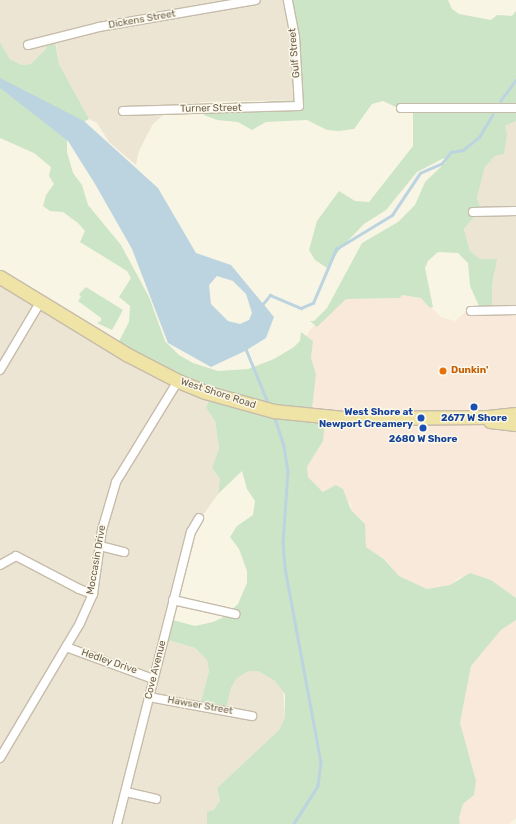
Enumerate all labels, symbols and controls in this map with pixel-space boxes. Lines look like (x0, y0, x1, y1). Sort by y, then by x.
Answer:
street label: Dickens Street (108, 8, 176, 32)
street label: Gulf Street (287, 27, 303, 79)
street label: Turner Street (180, 102, 242, 116)
place label: Dunkin' (451, 365, 488, 377)
marker: Dunkin' (438, 366, 448, 376)
street label: West Shore Road (179, 376, 257, 412)
marker: 2677 W Shore (469, 402, 479, 412)
place label: West Shore at Newport Creamery (319, 406, 413, 430)
marker: West Shore at Newport Creamery (416, 413, 426, 423)
place label: 2677 W Shore (441, 413, 507, 425)
marker: 2680 W Shore (418, 423, 428, 433)
place label: 2680 W Shore (389, 434, 457, 446)
street label: Moccasin Drive (85, 524, 109, 596)
street label: Cove Avenue (143, 639, 169, 701)
street label: Hedley Drive (79, 647, 139, 677)
street label: Hawser Street (166, 694, 234, 718)

